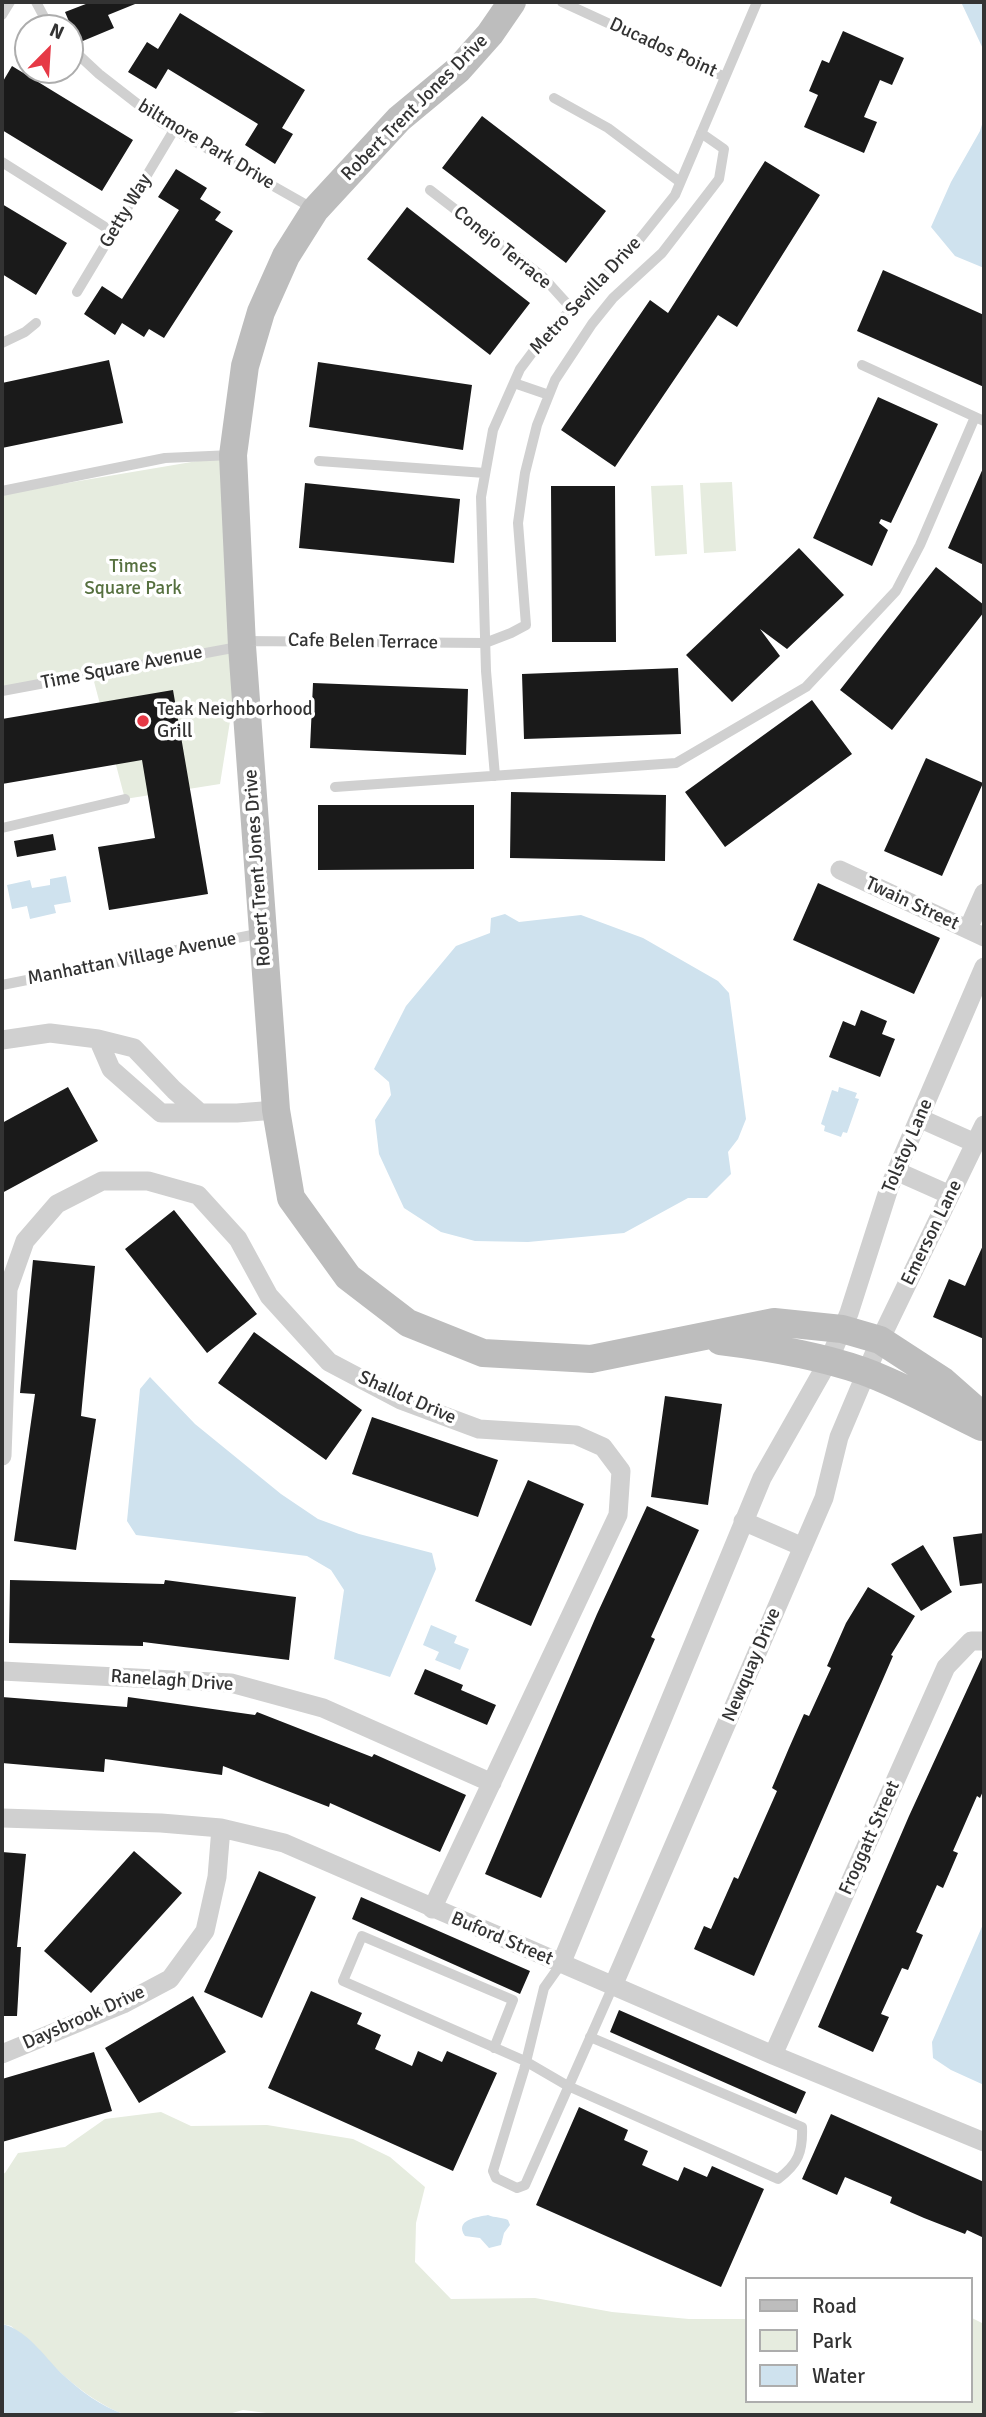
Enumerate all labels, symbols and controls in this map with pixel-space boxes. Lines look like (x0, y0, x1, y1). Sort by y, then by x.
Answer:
street label: Ducados Point (606, 13, 720, 83)
north arrow (14, 14, 84, 84)
text: N (46, 18, 68, 45)
street label: Robert Trent Jones Drive (337, 30, 493, 186)
street label: biltmore Park Drive (133, 95, 279, 195)
street label: Getty Way (95, 170, 157, 252)
street label: Conejo Terrace (448, 202, 556, 294)
street label: Metro Sevilla Drive (526, 232, 646, 360)
park label: Times Square Park (84, 556, 182, 600)
street label: Cafe Belen Terrace (288, 629, 438, 655)
street label: Time Square Avenue (39, 641, 205, 695)
place label: Teak Neighborhood Grill (157, 699, 313, 743)
marker: Teak Neighborhood Grill (135, 713, 151, 729)
street label: Robert Trent Jones Drive (240, 769, 276, 967)
street label: Twain Street (862, 872, 962, 936)
street label: Manhattan Village Avenue (26, 928, 238, 990)
street label: Tolstoy Lane (878, 1096, 938, 1196)
street label: Emerson Lane (897, 1177, 967, 1289)
street label: Shallot Drive (355, 1366, 459, 1430)
street label: Newquay Drive (718, 1605, 786, 1725)
street label: Ranelagh Drive (110, 1665, 234, 1697)
street label: Froggatt Street (835, 1777, 905, 1899)
street label: Buford Street (448, 1907, 556, 1971)
street label: Daysbrook Drive (19, 1981, 149, 2055)
legend (744, 2277, 972, 2403)
text: Road (812, 2293, 857, 2319)
text: Park (812, 2328, 852, 2354)
text: Water (812, 2363, 865, 2389)

